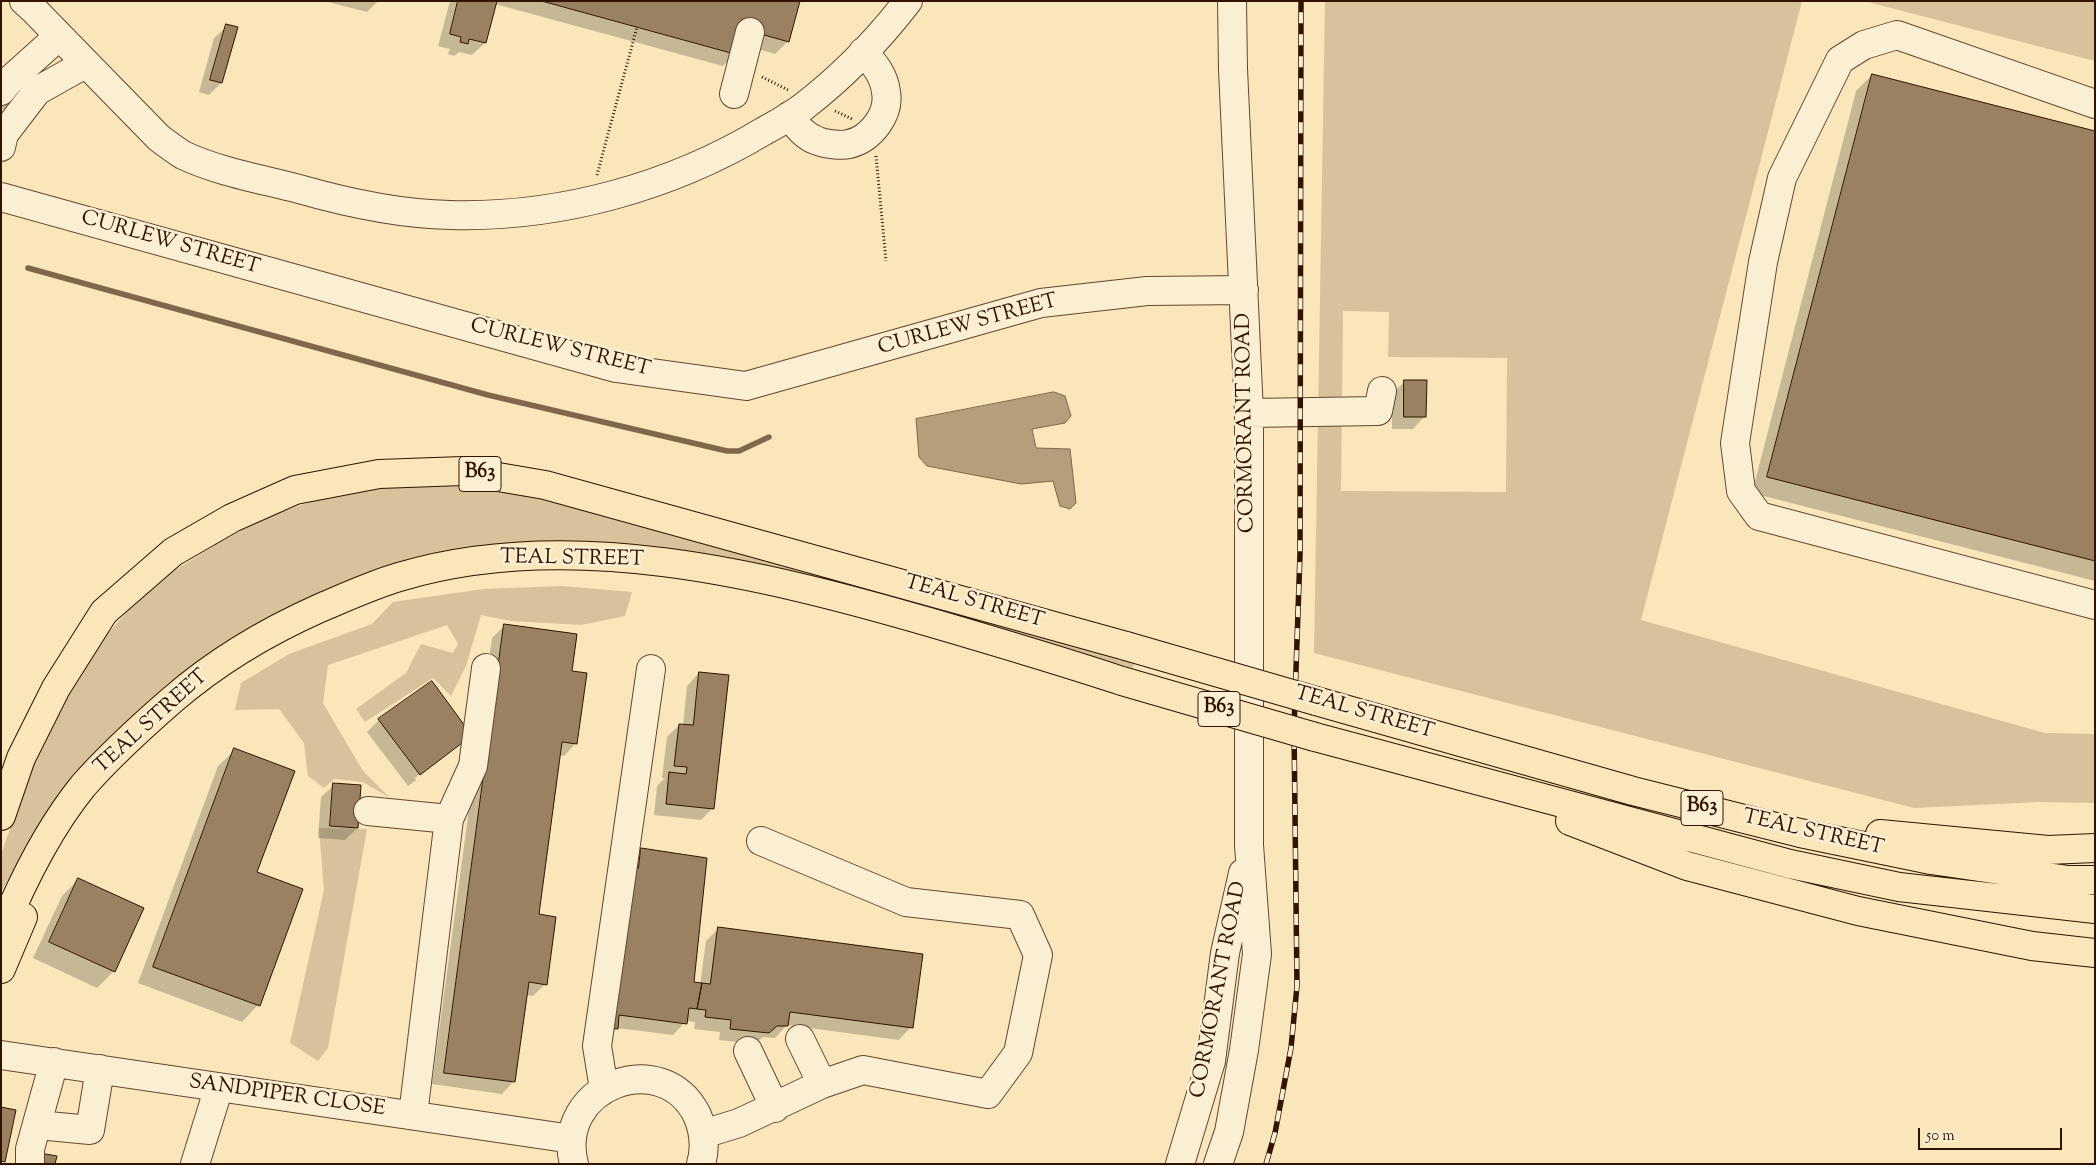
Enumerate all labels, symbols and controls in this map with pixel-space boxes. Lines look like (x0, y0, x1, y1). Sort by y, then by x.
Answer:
street label: CURLEW STREET (78, 206, 262, 282)
street label: CURLEW STREET (876, 290, 1060, 362)
street label: CORMORANT ROAD (1232, 313, 1262, 533)
street label: CURLEW STREET (467, 314, 653, 384)
road number: B63 (459, 456, 501, 492)
street label: TEAL STREET (500, 546, 644, 574)
street label: TEAL STREET (901, 571, 1047, 635)
street label: TEAL STREET (90, 665, 214, 781)
street label: TEAL STREET (1291, 682, 1437, 746)
road number: B63 (1198, 692, 1240, 726)
road number: B63 (1681, 790, 1723, 826)
street label: TEAL STREET (1740, 806, 1886, 862)
street label: CORMORANT ROAD (1187, 880, 1253, 1100)
street label: SANDPIPER CLOSE (187, 1071, 387, 1123)
scale bar (1921, 1118, 2065, 1150)
text: 50 m (1926, 1126, 1955, 1147)

